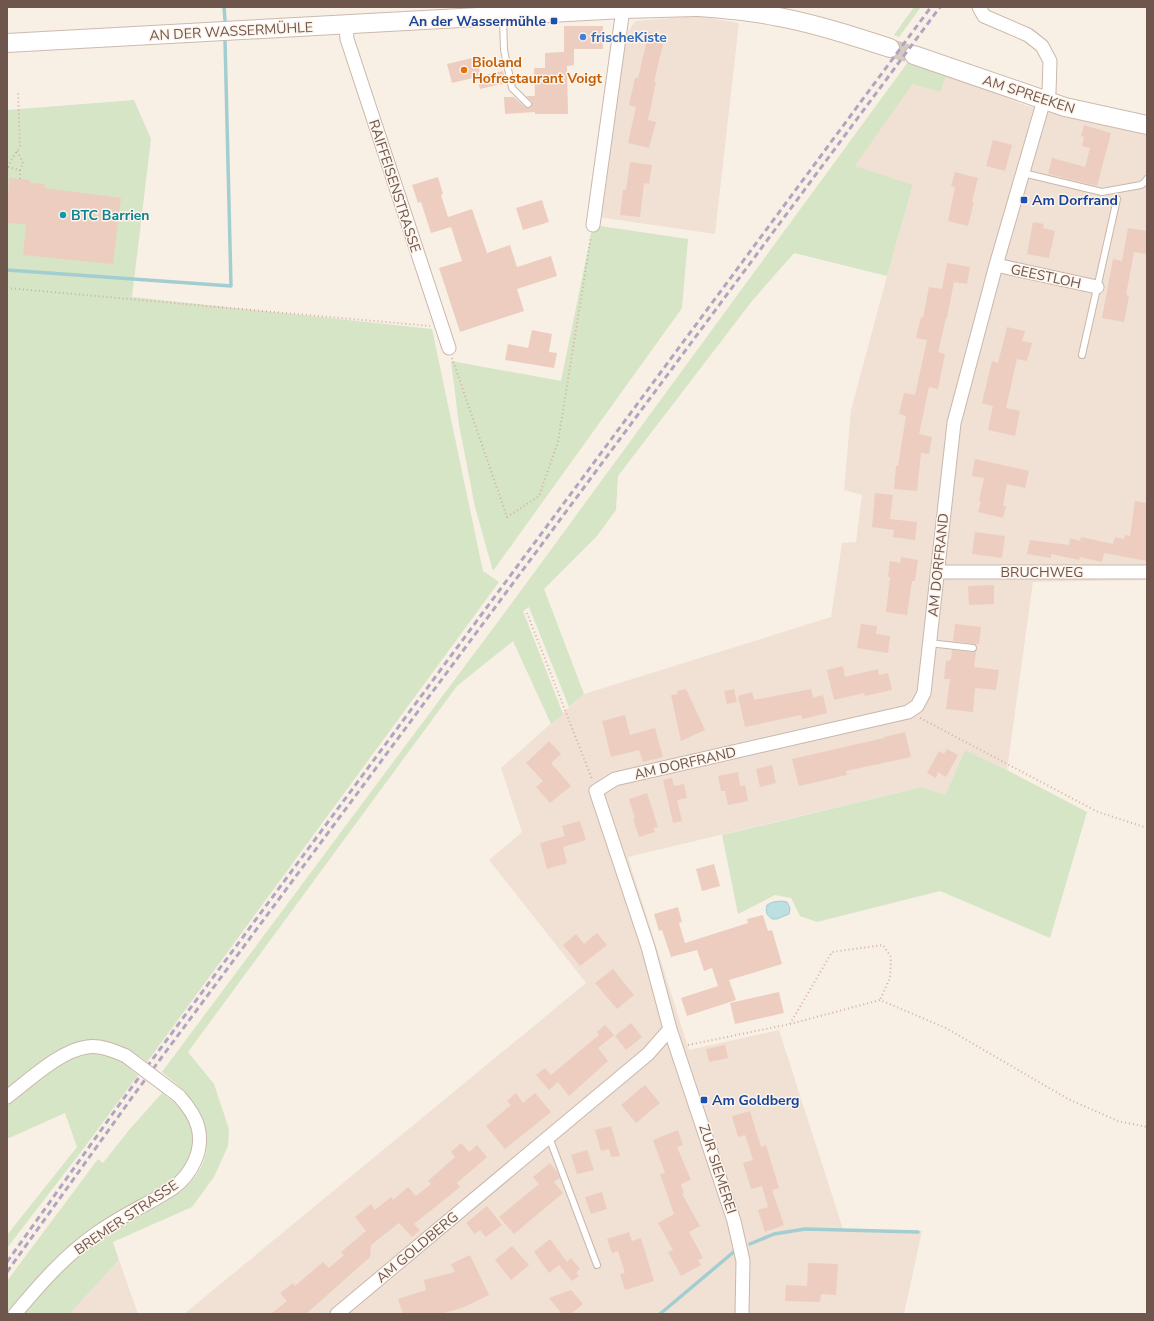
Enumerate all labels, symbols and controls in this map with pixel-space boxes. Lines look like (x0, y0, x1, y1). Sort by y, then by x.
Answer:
place label: An der Wassermühle (409, 12, 546, 31)
marker: An der Wassermühle (549, 16, 559, 26)
street label: AN DER WASSERMÜHLE (149, 18, 313, 45)
place label: frischeKiste (591, 28, 667, 47)
marker: frischeKiste (578, 32, 588, 42)
place label: Bioland Hofrestaurant Voigt (472, 53, 602, 88)
marker: Bioland Hofrestaurant Voigt (459, 65, 469, 75)
street label: AM SPREEKEN (980, 71, 1078, 118)
street label: RAIFFEISENSTRASSE (364, 117, 425, 255)
place label: Am Dorfrand (1032, 191, 1118, 210)
marker: Am Dorfrand (1019, 195, 1029, 205)
place label: BTC Barrien (71, 206, 149, 225)
marker: BTC Barrien (58, 210, 68, 220)
street label: GEESTLOH (1009, 260, 1083, 293)
street label: AM DORFRAND (924, 512, 953, 618)
street label: BRUCHWEG (1001, 563, 1083, 582)
street label: AM DORFRAND (632, 743, 738, 784)
place label: Am Goldberg (712, 1091, 799, 1110)
marker: Am Goldberg (699, 1095, 709, 1105)
street label: ZUR SIEMEREI (694, 1122, 741, 1216)
street label: BREMER STRASSE (71, 1176, 182, 1259)
street label: AM GOLDBERG (372, 1207, 462, 1287)

